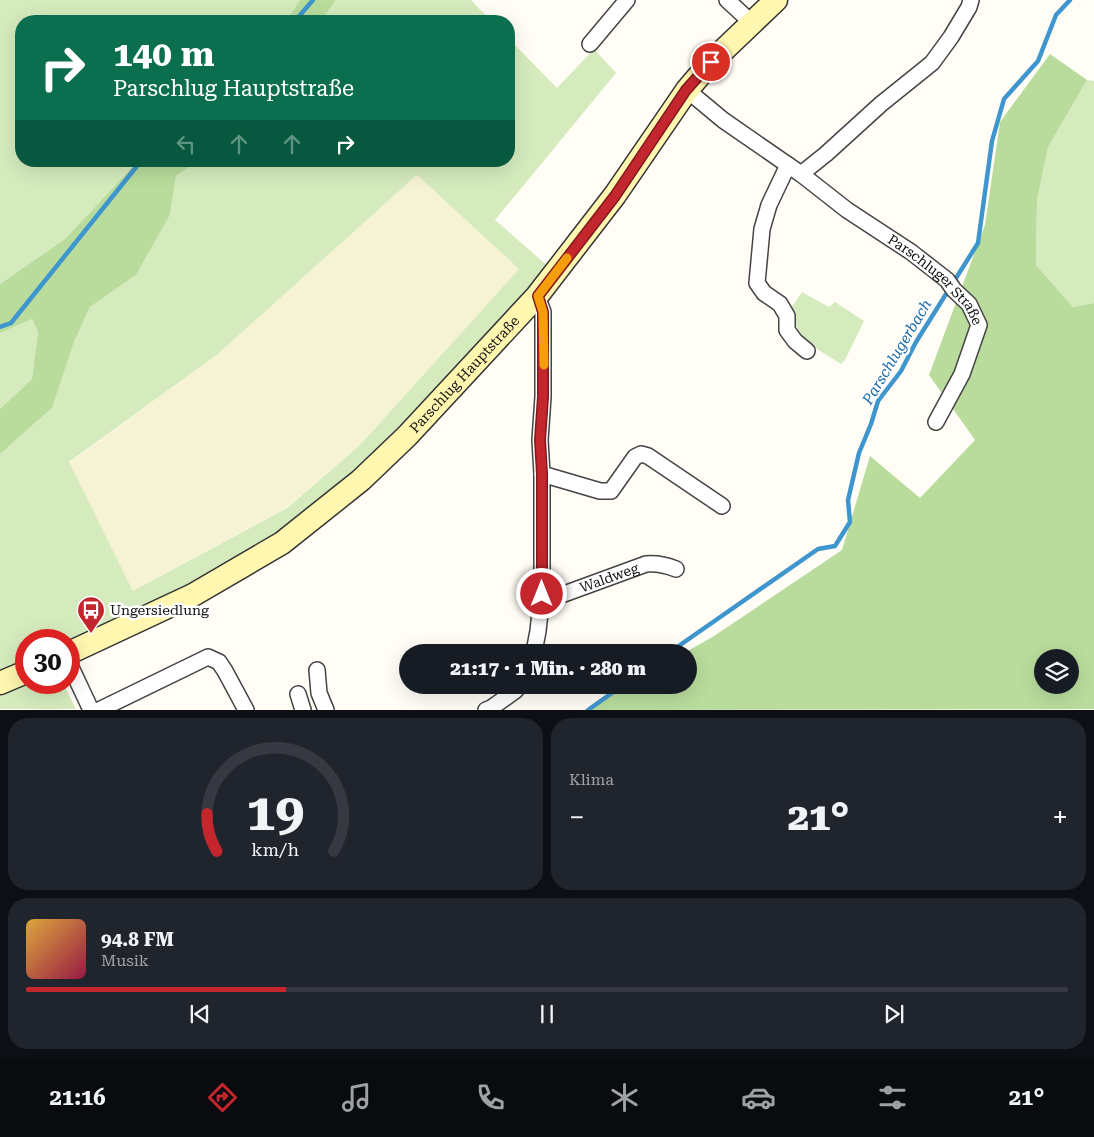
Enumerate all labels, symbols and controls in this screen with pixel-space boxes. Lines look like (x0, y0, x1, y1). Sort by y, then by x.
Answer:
text: 140 m (113, 34, 214, 75)
icon: right (30, 35, 95, 100)
pin (690, 41, 732, 83)
icon: arrive (697, 48, 725, 76)
text: Parschlug Hauptstraße (113, 76, 354, 101)
icon: left (172, 130, 200, 158)
icon: ahead (225, 130, 253, 158)
icon: ahead (278, 130, 306, 158)
icon: right (331, 130, 359, 158)
street label: Parschluger Straße (885, 231, 986, 328)
water label: Parschlugerbach (858, 296, 935, 409)
street label: Parschlug Hauptstraße (406, 312, 523, 436)
street label: Waldweg (577, 559, 641, 596)
position arrow (515, 567, 567, 619)
bus stop icon: Ungersiedlung (76, 595, 106, 634)
place label: Ungersiedlung (110, 602, 209, 618)
speed limit sign: 30 (15, 629, 80, 694)
map controls (1034, 649, 1079, 694)
button: layers (1034, 649, 1079, 694)
text: 21:17 · 1 Min. · 280 m (450, 657, 646, 680)
text: Klima (569, 770, 614, 789)
text: 19 (246, 782, 305, 843)
text: 21° (788, 795, 849, 839)
text: − (569, 801, 585, 834)
text: + (1052, 801, 1068, 834)
text: km/h (252, 839, 300, 860)
text: 94.8 FM (101, 928, 174, 951)
text: Musik (101, 951, 149, 970)
icon: previous (186, 1000, 214, 1028)
icon: pause (533, 1000, 561, 1028)
icon: next (880, 1000, 908, 1028)
icon: directions (205, 1080, 240, 1115)
icon: music (339, 1080, 374, 1115)
icon: phone (473, 1080, 508, 1115)
icon: climate (607, 1080, 642, 1115)
icon: car (741, 1080, 776, 1115)
icon: filters (875, 1080, 910, 1115)
text: 21:16 (50, 1085, 106, 1110)
text: 21° (1009, 1085, 1044, 1110)

